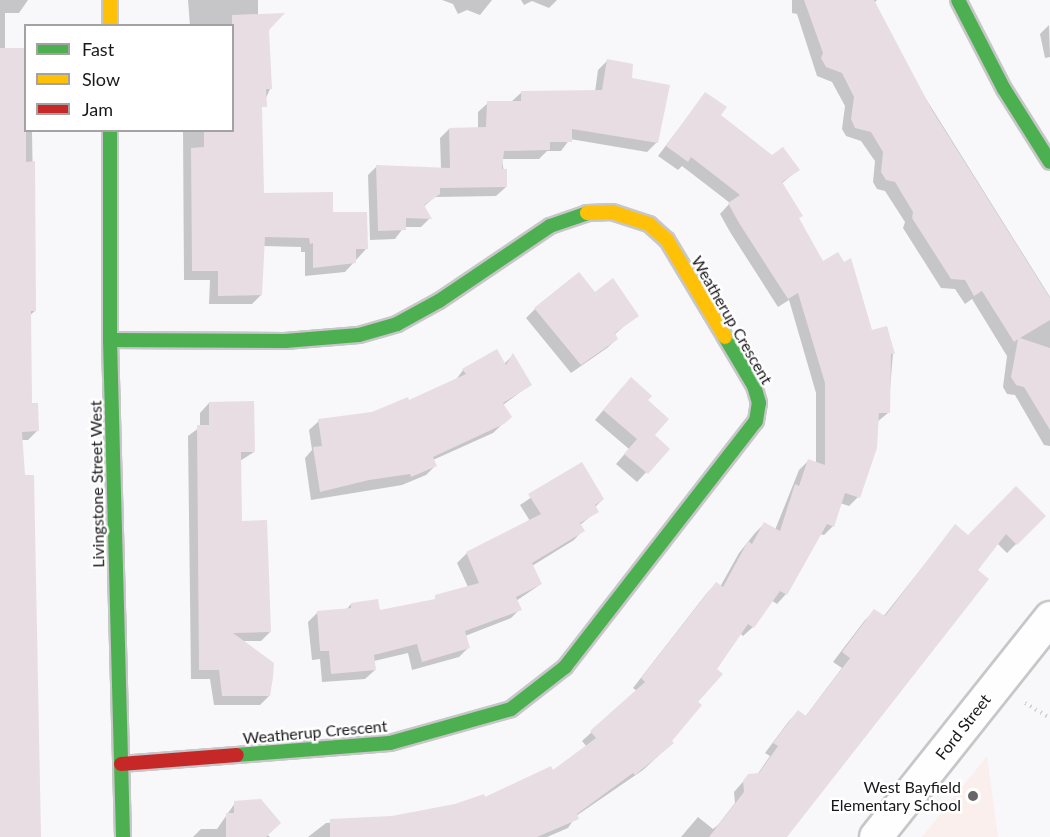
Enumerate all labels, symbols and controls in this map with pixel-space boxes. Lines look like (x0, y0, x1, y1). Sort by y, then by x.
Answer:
legend (24, 24, 234, 132)
text: Fast (82, 38, 114, 60)
text: Slow (82, 68, 120, 90)
text: Jam (82, 98, 113, 120)
street label: Weatherup Crescent (687, 252, 777, 388)
street label: Livingstone Street West (86, 400, 108, 568)
street label: Ford Street (931, 690, 995, 764)
street label: Weatherup Crescent (242, 716, 388, 748)
place label: West Bayfield Elementary School (830, 777, 961, 815)
marker: West Bayfield Elementary School (966, 789, 980, 803)

